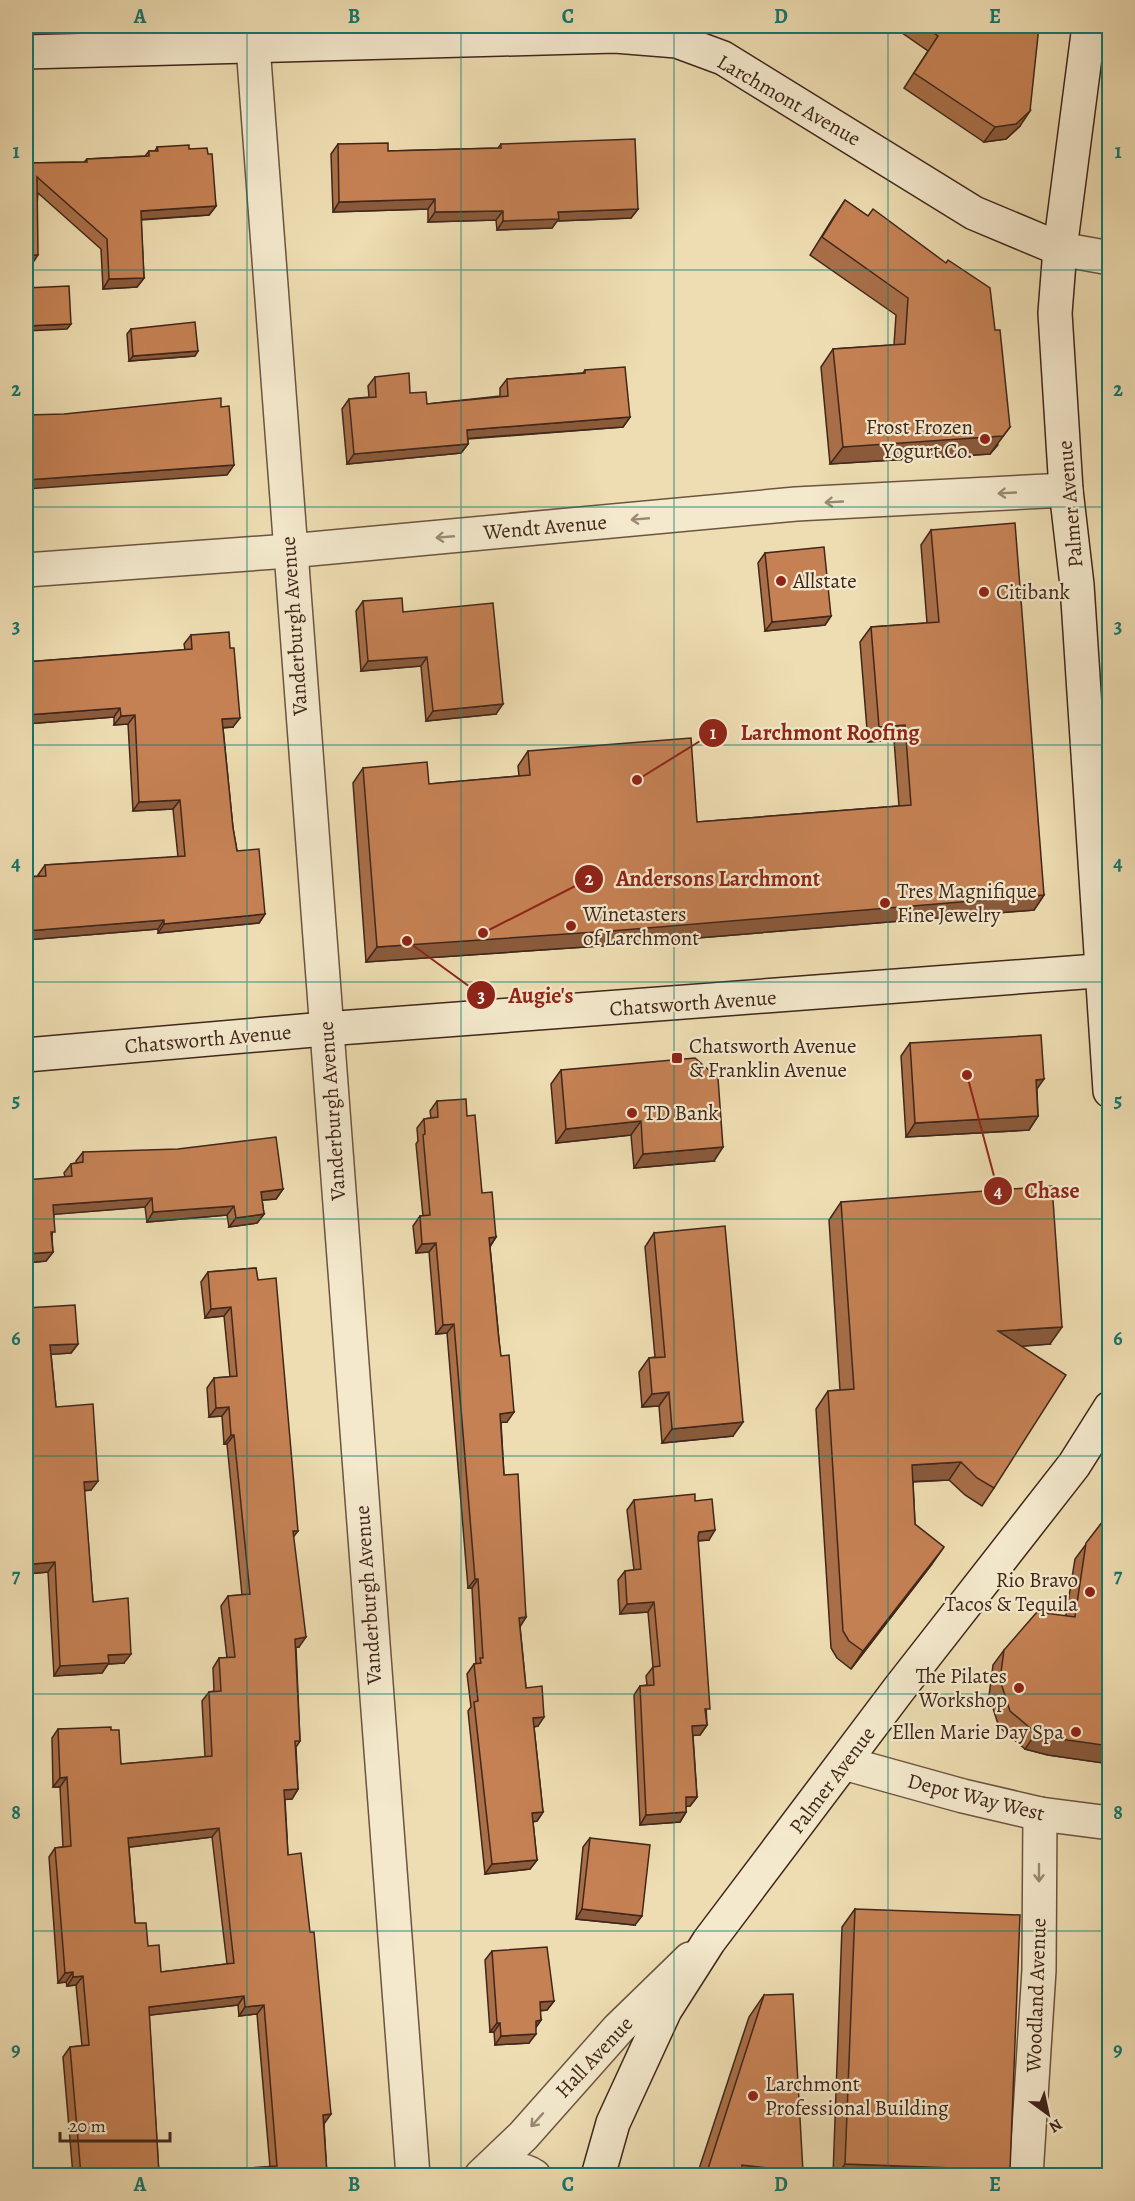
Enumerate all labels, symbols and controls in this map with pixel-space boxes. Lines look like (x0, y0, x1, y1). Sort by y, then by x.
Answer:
text: A (133, 3, 147, 30)
text: B (348, 3, 360, 30)
text: C (562, 3, 574, 30)
text: D (774, 3, 788, 30)
text: E (989, 3, 1001, 30)
street label: Larchmont Avenue (712, 48, 866, 152)
text: 1 (12, 138, 20, 165)
text: 1 (1114, 138, 1122, 165)
text: 2 (11, 376, 21, 403)
text: 2 (1113, 376, 1123, 403)
place label: Frost Frozen Yogurt Co. (866, 413, 973, 465)
marker: Frost Frozen Yogurt Co. (978, 432, 992, 446)
street label: Palmer Avenue (1050, 439, 1090, 569)
one-way arrow (998, 488, 1018, 499)
one-way arrow (824, 497, 844, 508)
street label: Wendt Avenue (481, 508, 608, 546)
one-way arrow (630, 514, 650, 525)
one-way arrow (436, 532, 456, 543)
street label: Vanderburgh Avenue (274, 535, 314, 718)
place label: Allstate (792, 567, 857, 595)
marker: Allstate (774, 574, 788, 588)
place label: Citibank (996, 578, 1070, 606)
marker: Citibank (977, 585, 991, 599)
text: 3 (12, 613, 20, 640)
text: 3 (1114, 613, 1122, 640)
callout: Larchmont Roofing (698, 713, 932, 753)
text: Larchmont Roofing (740, 718, 920, 748)
text: 1 (710, 721, 717, 745)
text: 4 (11, 850, 21, 877)
text: 4 (1113, 850, 1123, 877)
callout: Andersons Larchmont (574, 859, 832, 899)
text: Andersons Larchmont (615, 864, 821, 894)
text: 2 (585, 867, 594, 891)
place label: Tres Magnifique Fine Jewelry (897, 877, 1037, 929)
marker: Tres Magnifique Fine Jewelry (878, 896, 892, 910)
place label: Winetasters of Larchmont (582, 900, 699, 952)
marker: Winetasters of Larchmont (564, 919, 578, 933)
callout: Augie's (466, 975, 585, 1015)
text: Augie's (507, 981, 574, 1011)
street label: Chatsworth Avenue (609, 983, 777, 1023)
text: 3 (477, 984, 485, 1008)
street label: Chatsworth Avenue (123, 1018, 293, 1060)
street label: Vanderburgh Avenue (312, 1020, 352, 1203)
place label: Chatsworth Avenue & Franklin Avenue (689, 1032, 856, 1084)
marker: Chatsworth Avenue & Franklin Avenue (670, 1051, 684, 1065)
text: 5 (12, 1087, 20, 1114)
text: 5 (1114, 1087, 1122, 1114)
place label: TD Bank (644, 1099, 719, 1127)
marker: TD Bank (625, 1106, 639, 1120)
callout: Chase (983, 1171, 1092, 1211)
text: Chase (1024, 1176, 1080, 1206)
text: 4 (994, 1179, 1003, 1203)
text: 6 (11, 1325, 21, 1352)
text: 6 (1113, 1325, 1123, 1352)
street label: Vanderburgh Avenue (348, 1504, 388, 1687)
text: 7 (12, 1562, 21, 1589)
text: 7 (1114, 1562, 1123, 1589)
place label: Rio Bravo Tacos & Tequila (945, 1566, 1078, 1618)
marker: Rio Bravo Tacos & Tequila (1083, 1585, 1097, 1599)
place label: The Pilates Workshop (916, 1662, 1007, 1714)
marker: The Pilates Workshop (1012, 1681, 1026, 1695)
place label: Ellen Marie Day Spa (892, 1718, 1064, 1746)
street label: Palmer Avenue (782, 1721, 882, 1839)
marker: Ellen Marie Day Spa (1069, 1725, 1083, 1739)
street label: Depot Way West (905, 1766, 1048, 1828)
text: 8 (11, 1799, 21, 1826)
text: 8 (1113, 1799, 1123, 1826)
one-way arrow (1033, 1862, 1045, 1882)
street label: Woodland Avenue (1019, 1917, 1053, 2074)
street label: Hall Avenue (549, 2010, 639, 2104)
text: 9 (11, 2036, 21, 2063)
text: 9 (1113, 2036, 1123, 2063)
place label: Larchmont Professional Building (765, 2070, 949, 2122)
north arrow (1018, 2084, 1078, 2144)
marker: Larchmont Professional Building (746, 2089, 760, 2103)
scale bar (60, 2105, 170, 2143)
one-way arrow (530, 2112, 544, 2127)
text: N (1044, 2113, 1067, 2138)
text: 20 m (69, 2114, 106, 2138)
text: A (133, 2171, 147, 2198)
text: B (348, 2171, 360, 2198)
text: C (562, 2171, 574, 2198)
text: D (774, 2171, 788, 2198)
text: E (989, 2171, 1001, 2198)

